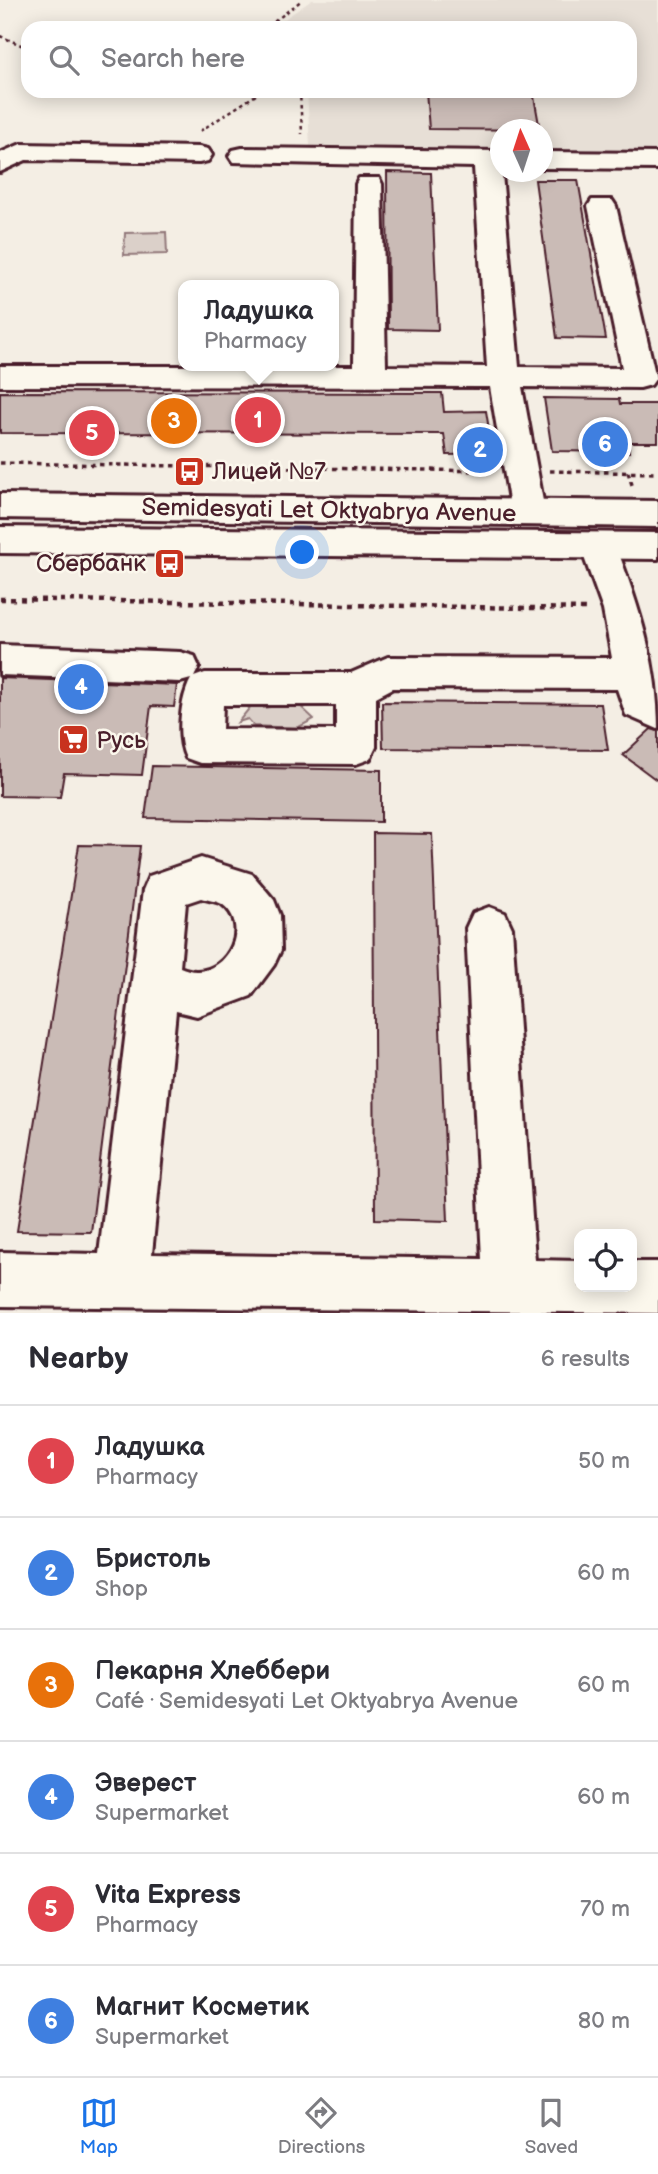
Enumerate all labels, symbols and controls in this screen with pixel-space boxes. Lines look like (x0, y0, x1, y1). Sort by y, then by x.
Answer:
search box (21, 21, 637, 98)
icon: search (45, 41, 83, 79)
text: Search here (101, 44, 245, 75)
north arrow (490, 119, 553, 182)
popup (178, 280, 339, 371)
text: Ладушка (204, 296, 313, 327)
text: Pharmacy (204, 327, 307, 355)
pin: 1 (235, 394, 281, 446)
pin: 3 (151, 395, 197, 447)
pin: 5 (69, 407, 115, 459)
pin: 6 (582, 418, 628, 470)
pin: 2 (457, 424, 503, 476)
bus stop icon: Лицей №7 (172, 454, 206, 488)
place label: Лицей №7 (211, 457, 326, 486)
street label: Semidesyati Let Oktyabrya Avenue (141, 493, 517, 528)
your location (285, 535, 319, 569)
bus stop icon: Сбербанк (152, 546, 186, 580)
place label: Сбербанк (36, 549, 146, 578)
pin: 4 (58, 661, 104, 713)
supermarket icon: Русь (56, 723, 90, 757)
place label: Русь (96, 726, 146, 755)
map controls (574, 1229, 637, 1292)
button: locate (574, 1229, 637, 1292)
text: Nearby (28, 1341, 128, 1377)
text: 6 results (541, 1345, 630, 1373)
text: Ладушка (95, 1432, 205, 1463)
text: 1 (46, 1447, 56, 1475)
text: 50 m (578, 1447, 630, 1475)
text: Pharmacy (95, 1463, 198, 1491)
text: Бристоль (95, 1544, 210, 1575)
text: 2 (44, 1559, 58, 1587)
text: 60 m (577, 1559, 630, 1587)
text: Shop (95, 1575, 148, 1603)
text: Пекарня Хлеббери (95, 1656, 330, 1687)
text: 3 (44, 1671, 58, 1699)
text: 60 m (577, 1671, 630, 1699)
text: Café · Semidesyati Let Oktyabrya Avenue (95, 1687, 518, 1715)
text: Эверест (95, 1768, 196, 1799)
text: 4 (44, 1783, 58, 1811)
text: 60 m (577, 1783, 630, 1811)
text: Supermarket (95, 1799, 229, 1827)
text: Vita Express (95, 1880, 241, 1911)
text: 5 (44, 1895, 58, 1923)
text: 70 m (580, 1895, 630, 1923)
text: Pharmacy (95, 1911, 198, 1939)
text: Магнит Косметик (95, 1992, 309, 2023)
text: 6 (44, 2007, 58, 2035)
text: 80 m (578, 2007, 630, 2035)
text: Supermarket (95, 2023, 229, 2051)
tab: Map (80, 2094, 118, 2159)
tab: Directions (278, 2094, 365, 2159)
tab: Saved (525, 2094, 578, 2159)

